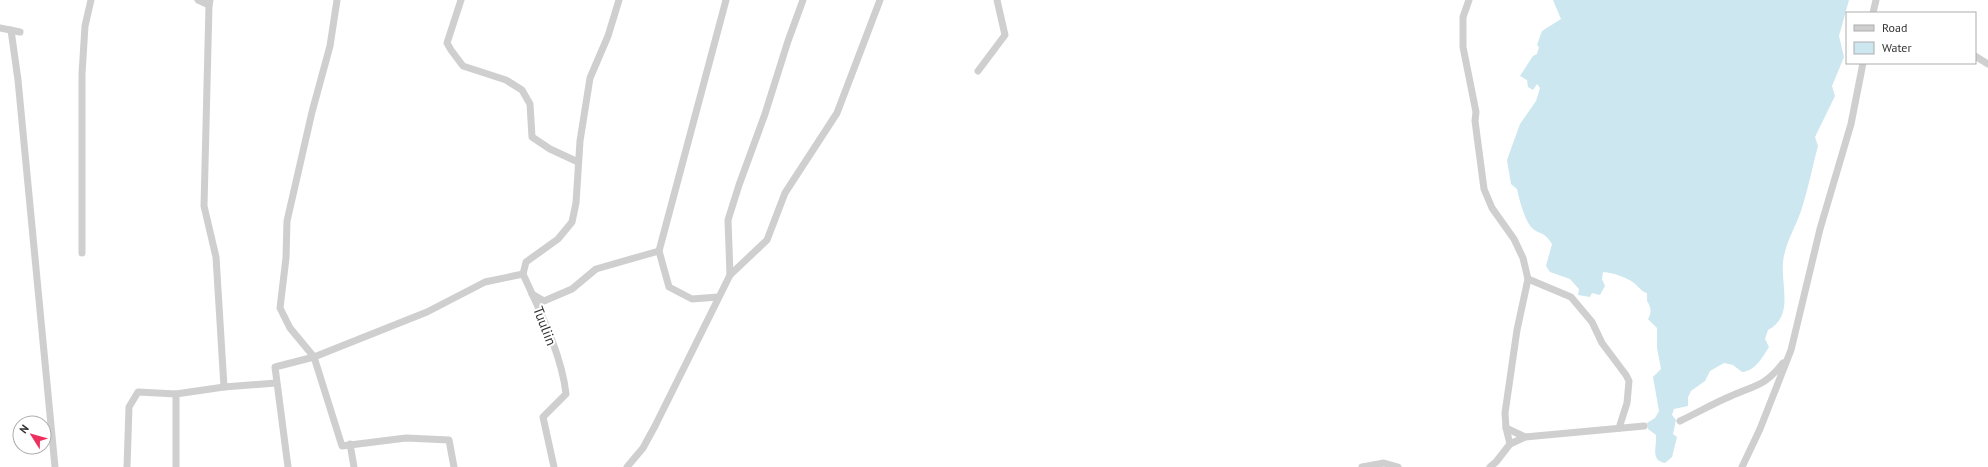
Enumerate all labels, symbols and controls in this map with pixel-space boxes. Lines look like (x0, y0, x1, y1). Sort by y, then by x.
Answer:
legend (1846, 12, 1976, 64)
text: Road (1882, 20, 1907, 35)
text: Water (1882, 40, 1912, 55)
street label: Tuuliin (529, 304, 561, 348)
north arrow (12, 415, 52, 455)
text: N (16, 422, 32, 436)

